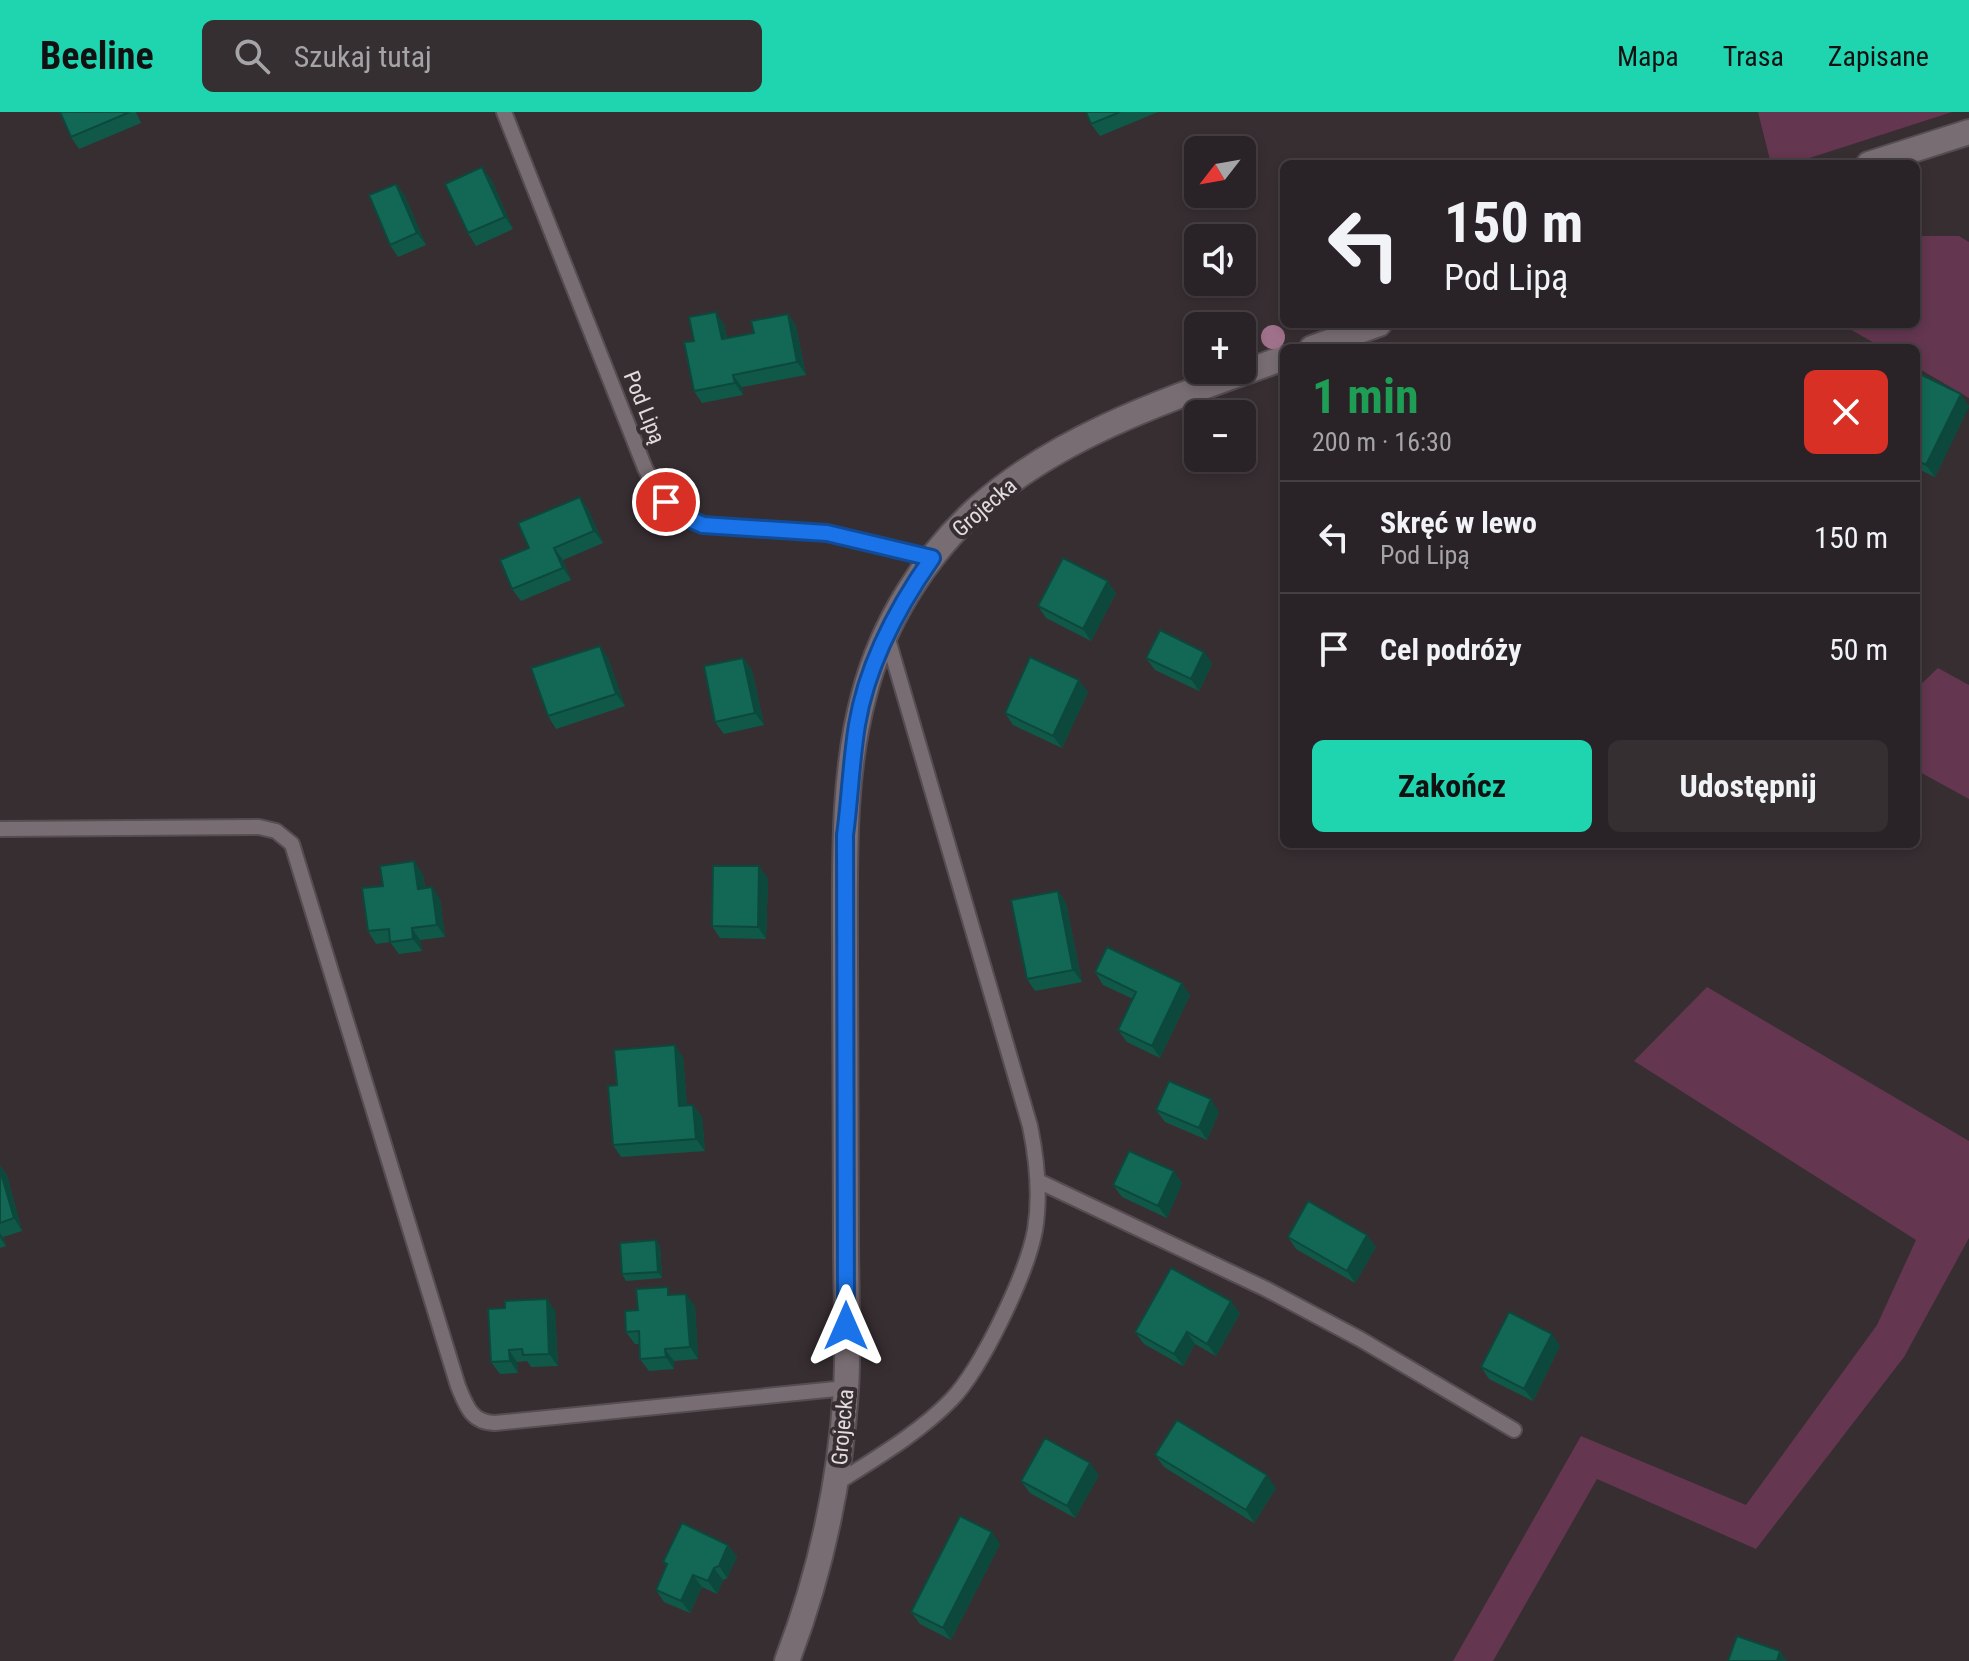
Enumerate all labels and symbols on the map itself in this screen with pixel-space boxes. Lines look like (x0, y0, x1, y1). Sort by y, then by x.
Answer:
north arrow (1184, 136, 1256, 208)
street label: Pod Lipą (619, 367, 670, 447)
pin (632, 468, 700, 536)
street label: Grojecka (947, 473, 1021, 542)
position arrow (804, 1284, 888, 1368)
street label: Grojecka (827, 1388, 858, 1466)

